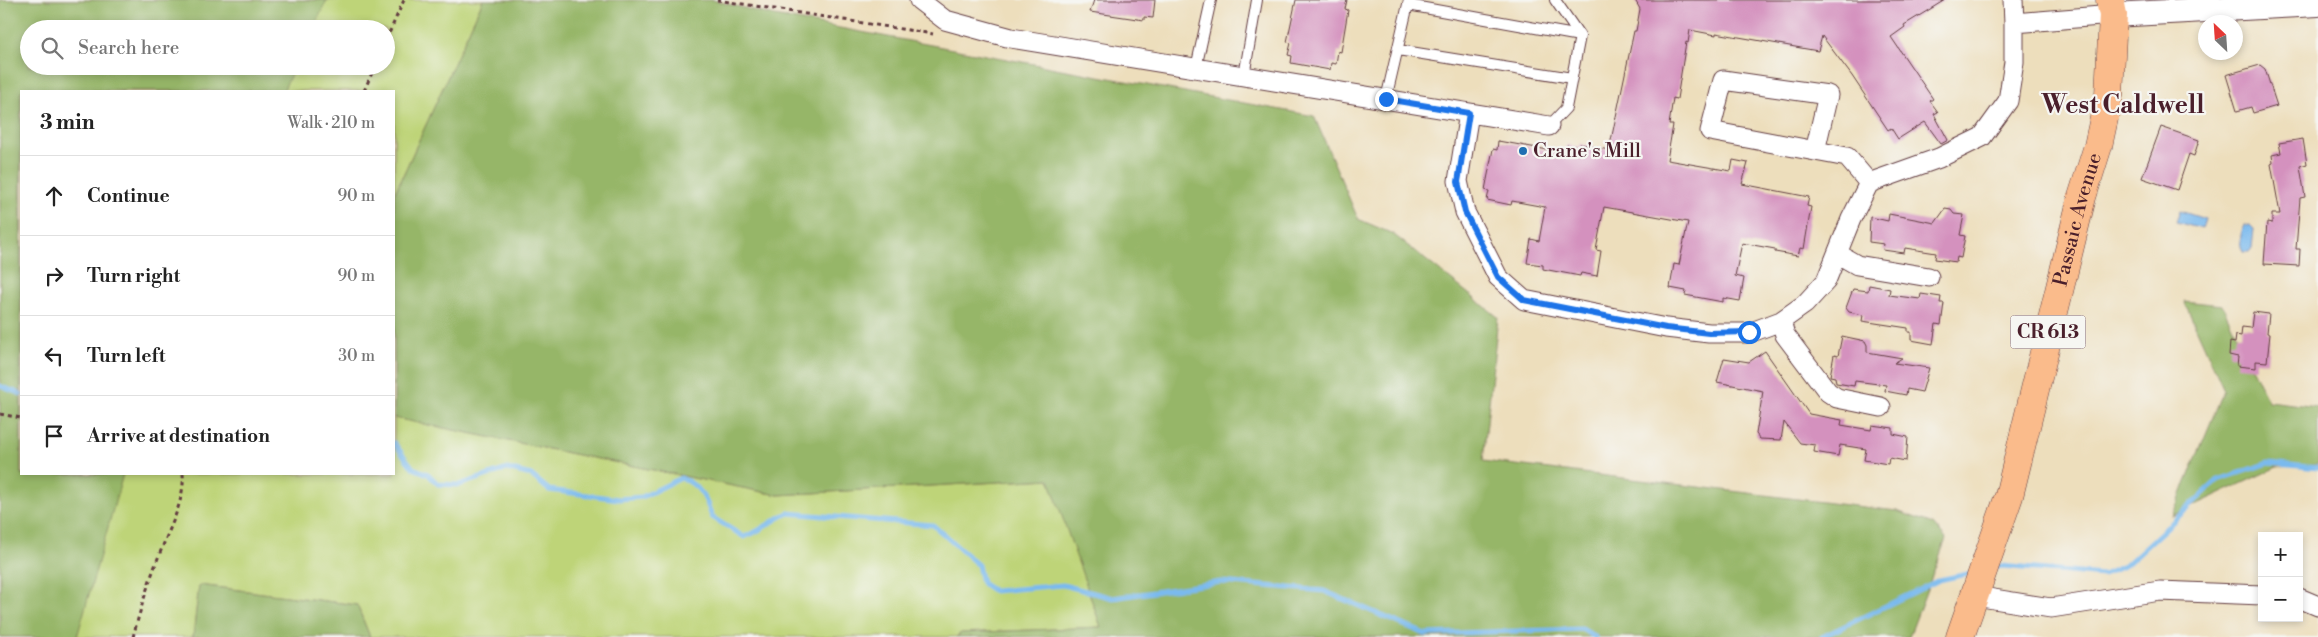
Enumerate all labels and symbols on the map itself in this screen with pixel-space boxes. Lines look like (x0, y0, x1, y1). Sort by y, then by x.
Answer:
north arrow (2198, 15, 2243, 60)
route end (1375, 88, 1398, 111)
district label: West Caldwell (2041, 90, 2204, 121)
place label: Crane's Mill (1533, 139, 1641, 164)
marker: Crane's Mill (1517, 145, 1529, 157)
street label: Passaic Avenue (2048, 150, 2108, 289)
road number: CR 613 (2010, 316, 2086, 348)
route start (1738, 321, 1761, 344)

